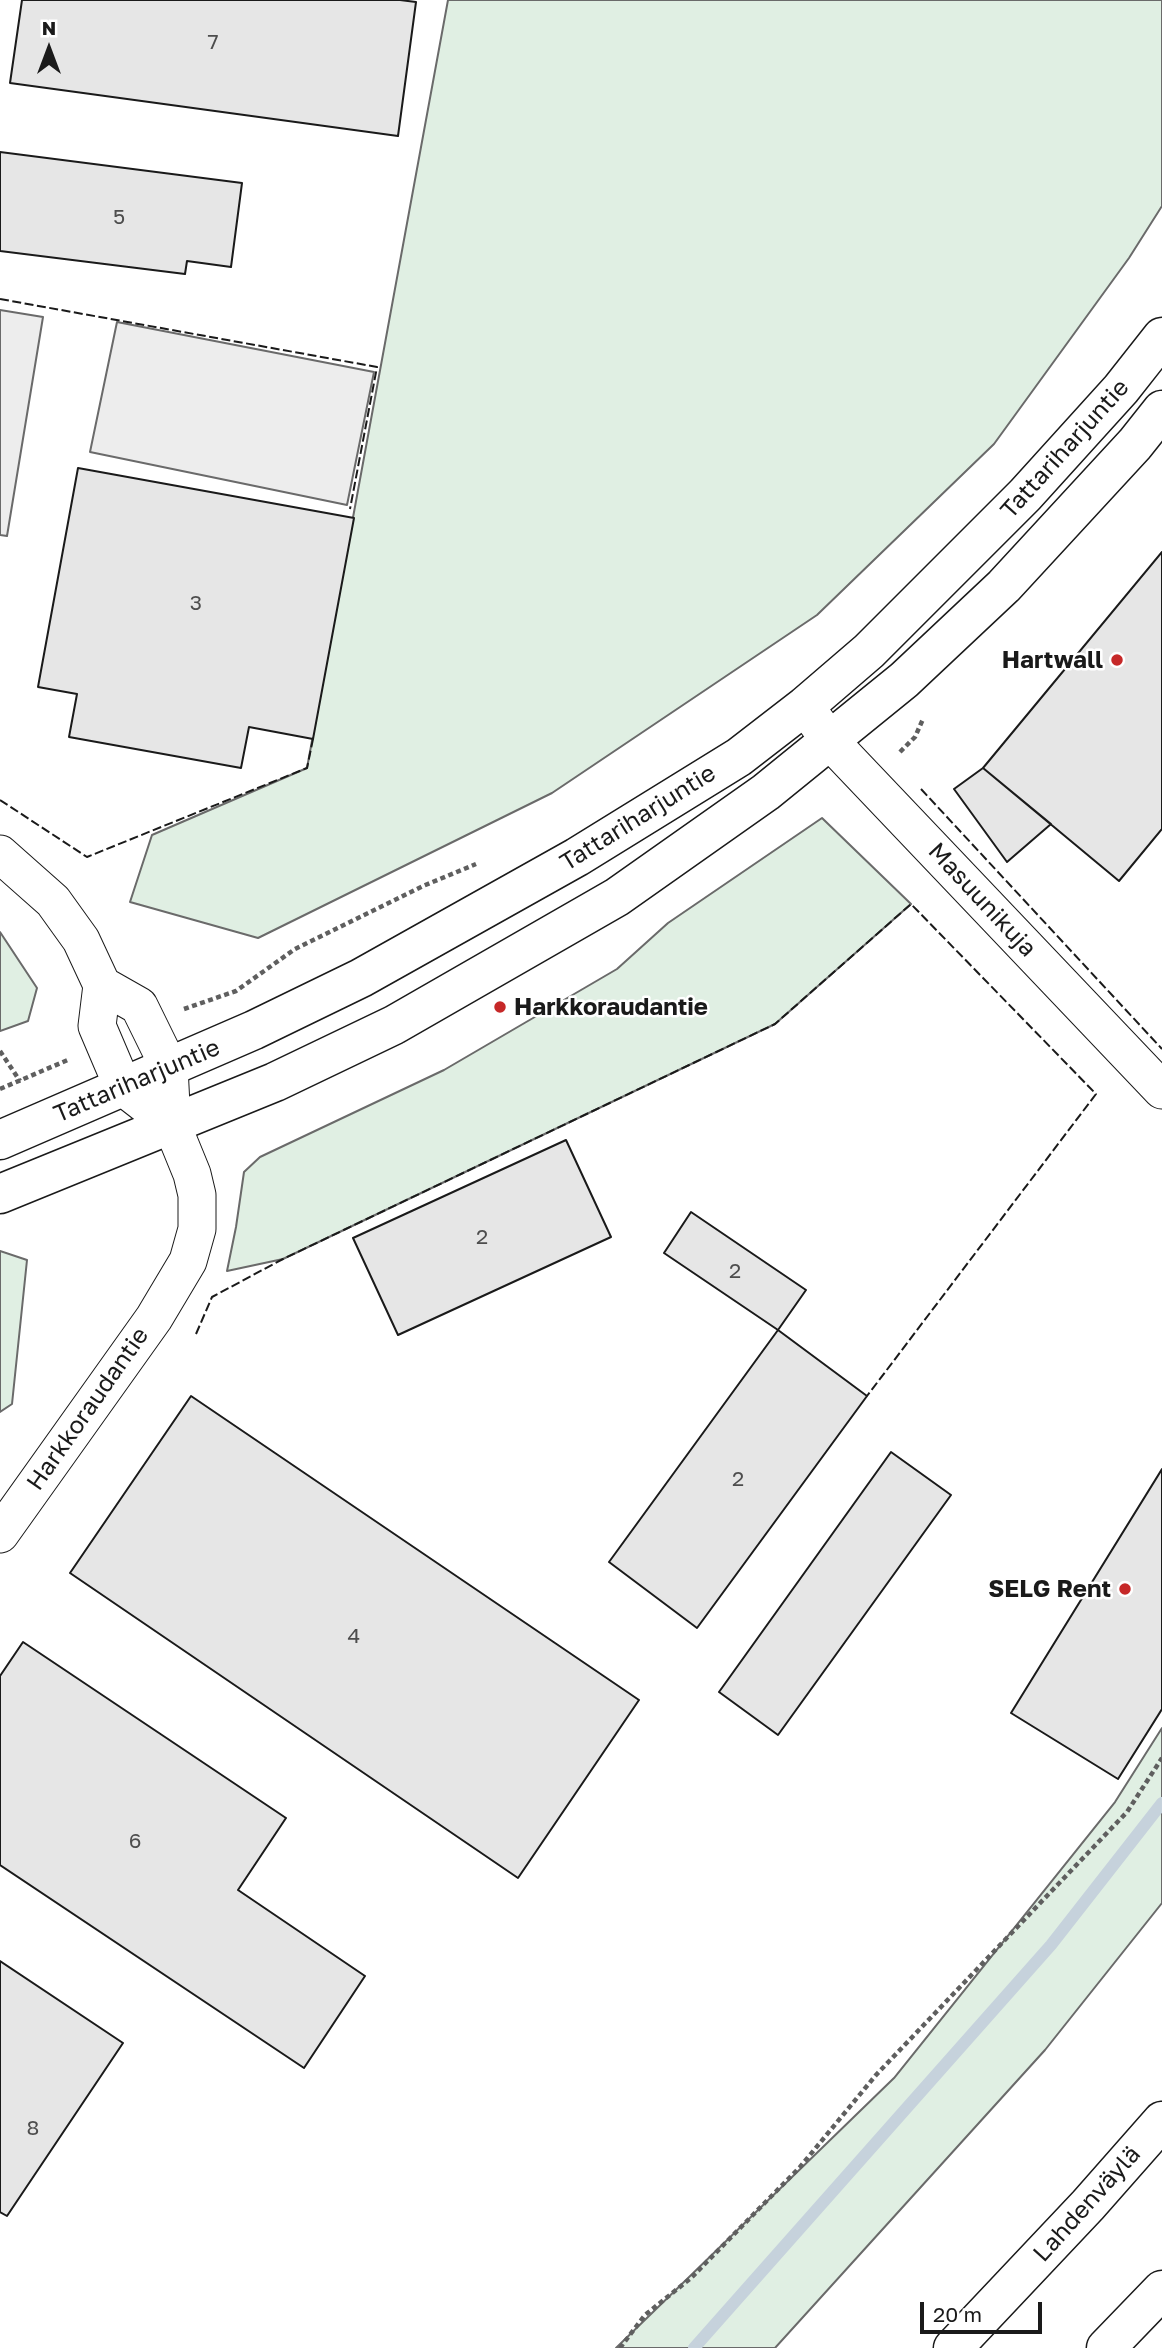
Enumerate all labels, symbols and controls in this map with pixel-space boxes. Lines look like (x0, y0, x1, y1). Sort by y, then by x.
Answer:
north arrow (14, 14, 84, 84)
text: N (42, 16, 56, 39)
house number: 7 (207, 29, 219, 55)
house number: 5 (113, 204, 125, 230)
street label: Tattariharjuntie (995, 373, 1135, 525)
house number: 3 (190, 590, 202, 616)
place label: Hartwall (1002, 646, 1103, 674)
marker: Hartwall (1109, 652, 1125, 668)
street label: Tattariharjuntie (555, 759, 721, 877)
street label: Masuunikuja (922, 837, 1042, 963)
place label: Harkkoraudantie (514, 993, 708, 1021)
marker: Harkkoraudantie (492, 999, 508, 1015)
street label: Tattariharjuntie (50, 1033, 224, 1129)
house number: 2 (476, 1224, 488, 1250)
house number: 2 (729, 1258, 741, 1284)
street label: Harkkoraudantie (21, 1322, 155, 1496)
house number: 2 (732, 1466, 744, 1492)
place label: SELG Rent (988, 1575, 1111, 1603)
marker: SELG Rent (1117, 1581, 1133, 1597)
house number: 4 (348, 1623, 360, 1649)
house number: 6 (129, 1828, 141, 1854)
house number: 8 (27, 2115, 39, 2141)
street label: Lahdenväylä (1027, 2140, 1147, 2268)
scale bar (924, 2288, 1046, 2332)
text: 20 m (933, 2301, 982, 2327)

